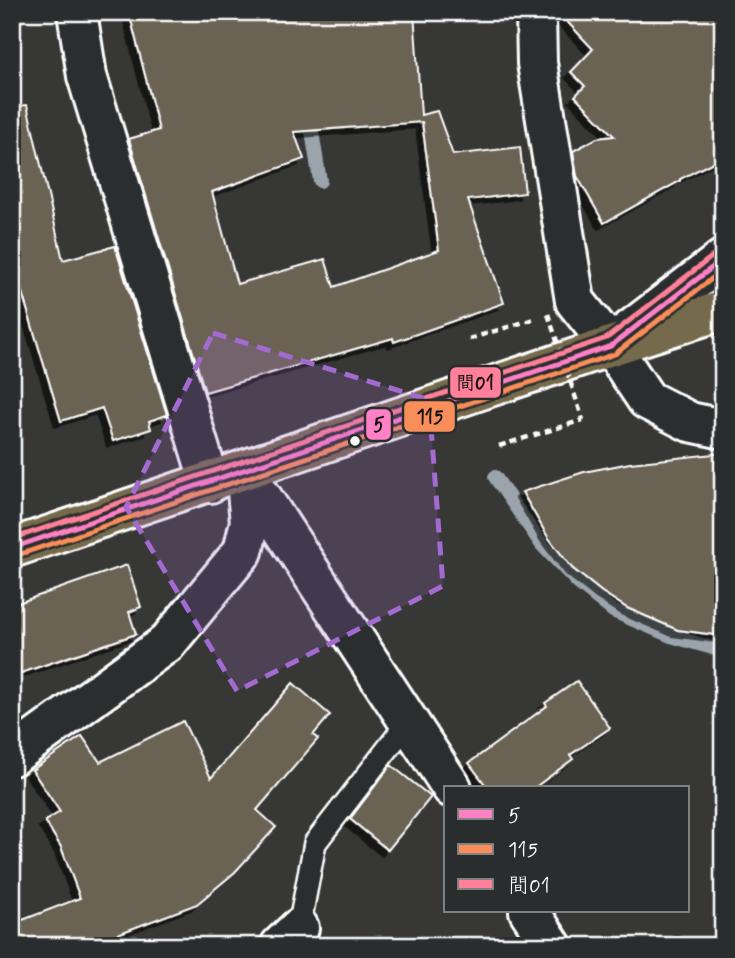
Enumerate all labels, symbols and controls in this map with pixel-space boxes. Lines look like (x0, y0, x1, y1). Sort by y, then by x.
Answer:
line badge: 間01 (449, 366, 502, 399)
text: 間01 (456, 371, 494, 396)
line badge: 115 (403, 400, 456, 433)
text: 115 (416, 405, 444, 430)
line badge: 5 (365, 408, 392, 441)
text: 5 (373, 413, 385, 438)
unlabelled marker (348, 434, 362, 448)
legend (444, 786, 690, 912)
text: 5 (508, 802, 521, 830)
text: 115 (508, 836, 538, 864)
text: 間01 (508, 872, 550, 900)

